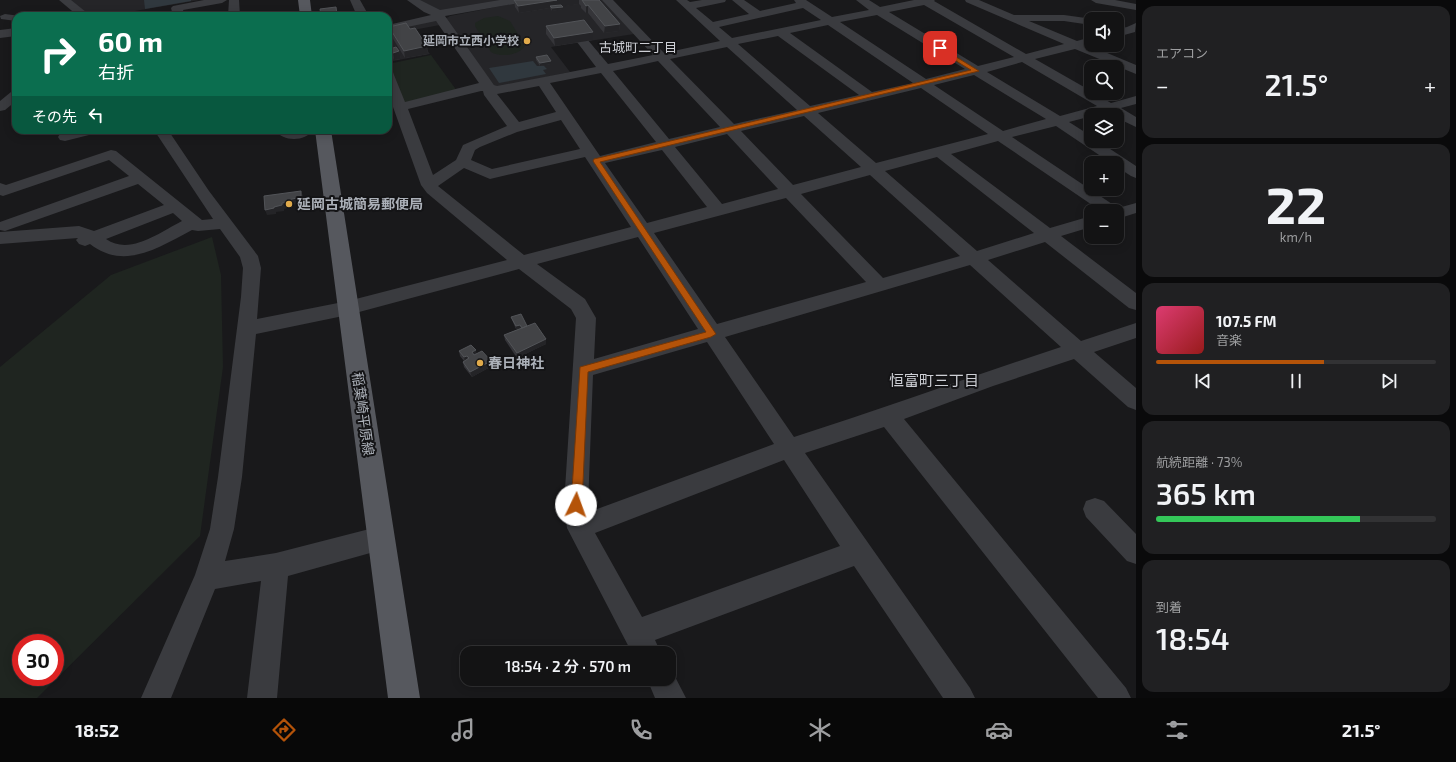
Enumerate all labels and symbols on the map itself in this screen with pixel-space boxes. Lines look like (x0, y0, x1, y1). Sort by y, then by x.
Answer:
pin (923, 31, 957, 65)
place label: 延岡市立西小学校 (423, 33, 519, 47)
marker: 延岡市立西小学校 (522, 36, 532, 46)
district label: 古城町二丁目 (599, 39, 677, 55)
place label: 延岡古城簡易郵便局 (297, 195, 423, 212)
marker: 延岡古城簡易郵便局 (284, 199, 294, 209)
place label: 春日神社 (488, 354, 544, 371)
marker: 春日神社 (475, 358, 485, 368)
street label: 稲葉崎平原線 (349, 371, 378, 457)
district label: 恒富町三丁目 (889, 371, 979, 389)
position arrow (555, 484, 597, 526)
speed limit sign: 30 (12, 634, 64, 686)

